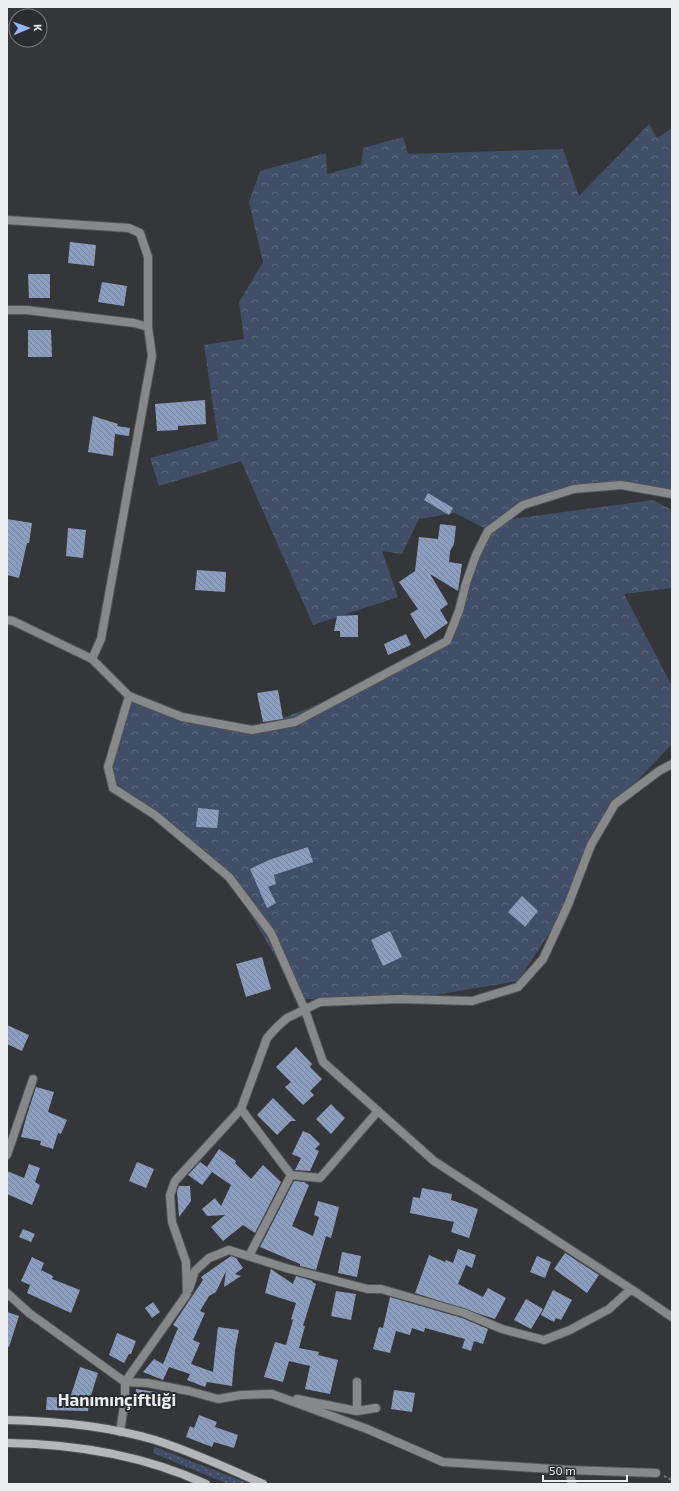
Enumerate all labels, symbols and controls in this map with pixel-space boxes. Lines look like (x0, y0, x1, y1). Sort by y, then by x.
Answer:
north arrow (8, 8, 48, 48)
text: K (32, 24, 45, 31)
district label: Hanımınçiftliği (58, 1389, 176, 1411)
scale bar (543, 1457, 627, 1483)
text: 50 m (549, 1463, 576, 1477)

